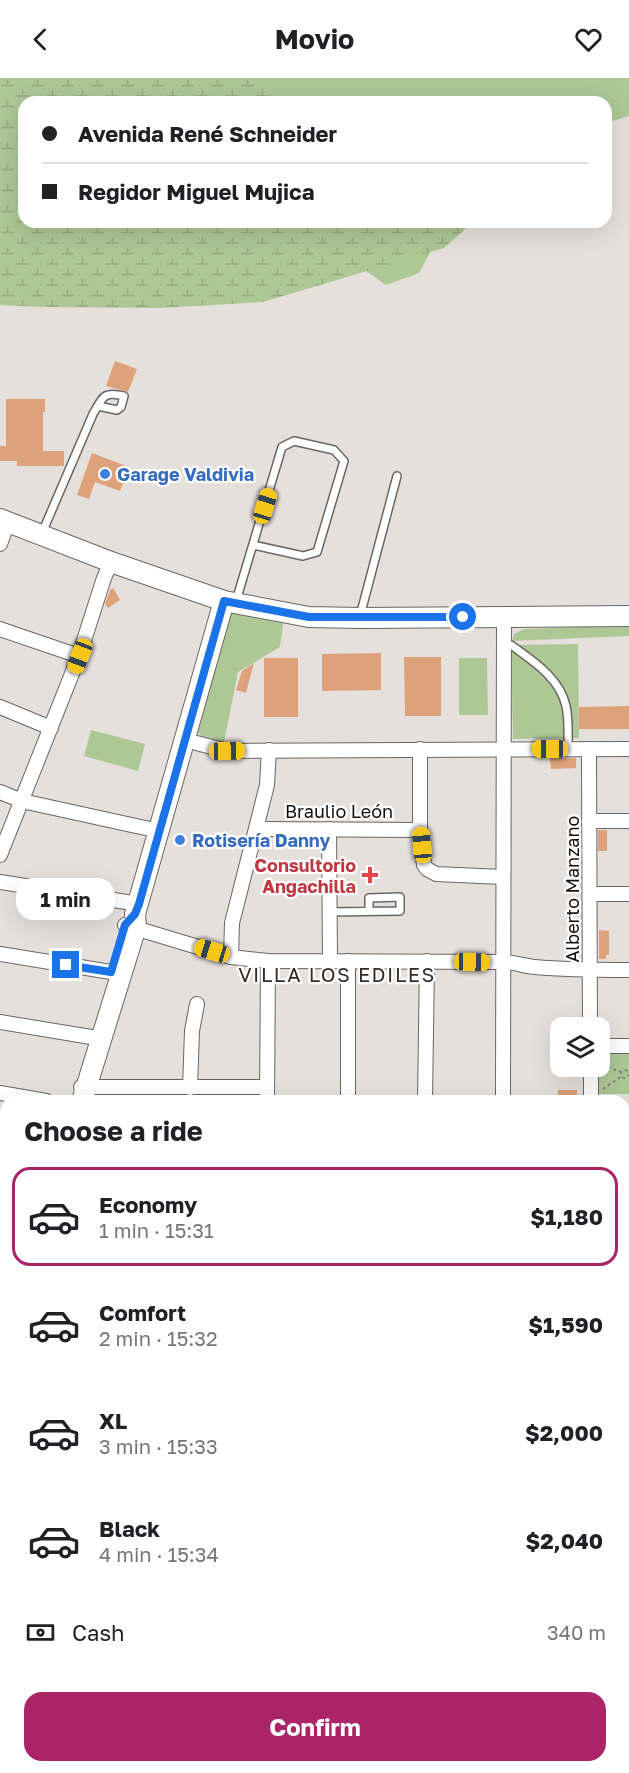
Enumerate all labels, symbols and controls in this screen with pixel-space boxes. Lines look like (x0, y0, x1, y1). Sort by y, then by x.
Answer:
icon: back (24, 23, 57, 56)
text: Movio (275, 23, 354, 55)
icon: heart (572, 23, 605, 56)
text: Avenida René Schneider (78, 120, 337, 147)
text: Regidor Miguel Mujica (78, 178, 315, 205)
place label: Garage Valdivia (117, 463, 254, 485)
marker: Garage Valdivia (98, 467, 112, 481)
car (251, 486, 279, 526)
route start (449, 603, 476, 630)
car (65, 636, 95, 676)
car (532, 740, 568, 758)
car (209, 742, 245, 760)
street label: Braulio León (285, 800, 393, 822)
street label: Alberto Manzano (561, 816, 583, 962)
car (411, 826, 433, 864)
place label: Rotisería Danny (192, 829, 330, 851)
marker: Rotisería Danny (173, 833, 187, 847)
place label: Consultorio Angachilla (254, 854, 356, 897)
marker: Consultorio Angachilla (361, 866, 379, 884)
callout: 1 min (16, 878, 116, 920)
text: 1 min (40, 887, 91, 911)
car (192, 937, 232, 965)
route end (52, 951, 79, 978)
car (454, 953, 490, 971)
district label: VILLA LOS EDILES (238, 962, 436, 986)
map controls (550, 1017, 610, 1077)
button: layers (550, 1017, 610, 1077)
text: Choose a ride (24, 1115, 203, 1147)
icon: car (27, 1190, 81, 1244)
text: Economy (99, 1191, 197, 1218)
text: $1,180 (530, 1203, 603, 1230)
text: 1 min · 15:31 (99, 1218, 214, 1242)
icon: car (27, 1298, 81, 1352)
text: Comfort (99, 1299, 186, 1326)
text: $1,590 (528, 1311, 603, 1338)
text: 2 min · 15:32 (99, 1326, 218, 1350)
icon: car (27, 1406, 81, 1460)
text: XL (99, 1407, 127, 1434)
text: $2,000 (525, 1419, 603, 1446)
text: 3 min · 15:33 (99, 1434, 218, 1458)
icon: car (27, 1514, 81, 1568)
text: Black (99, 1515, 160, 1542)
text: $2,040 (525, 1527, 603, 1554)
text: 4 min · 15:34 (99, 1542, 219, 1566)
icon: cash (24, 1616, 57, 1649)
text: Cash (72, 1619, 125, 1646)
text: 340 m (547, 1620, 606, 1644)
button: Confirm (24, 1692, 606, 1761)

